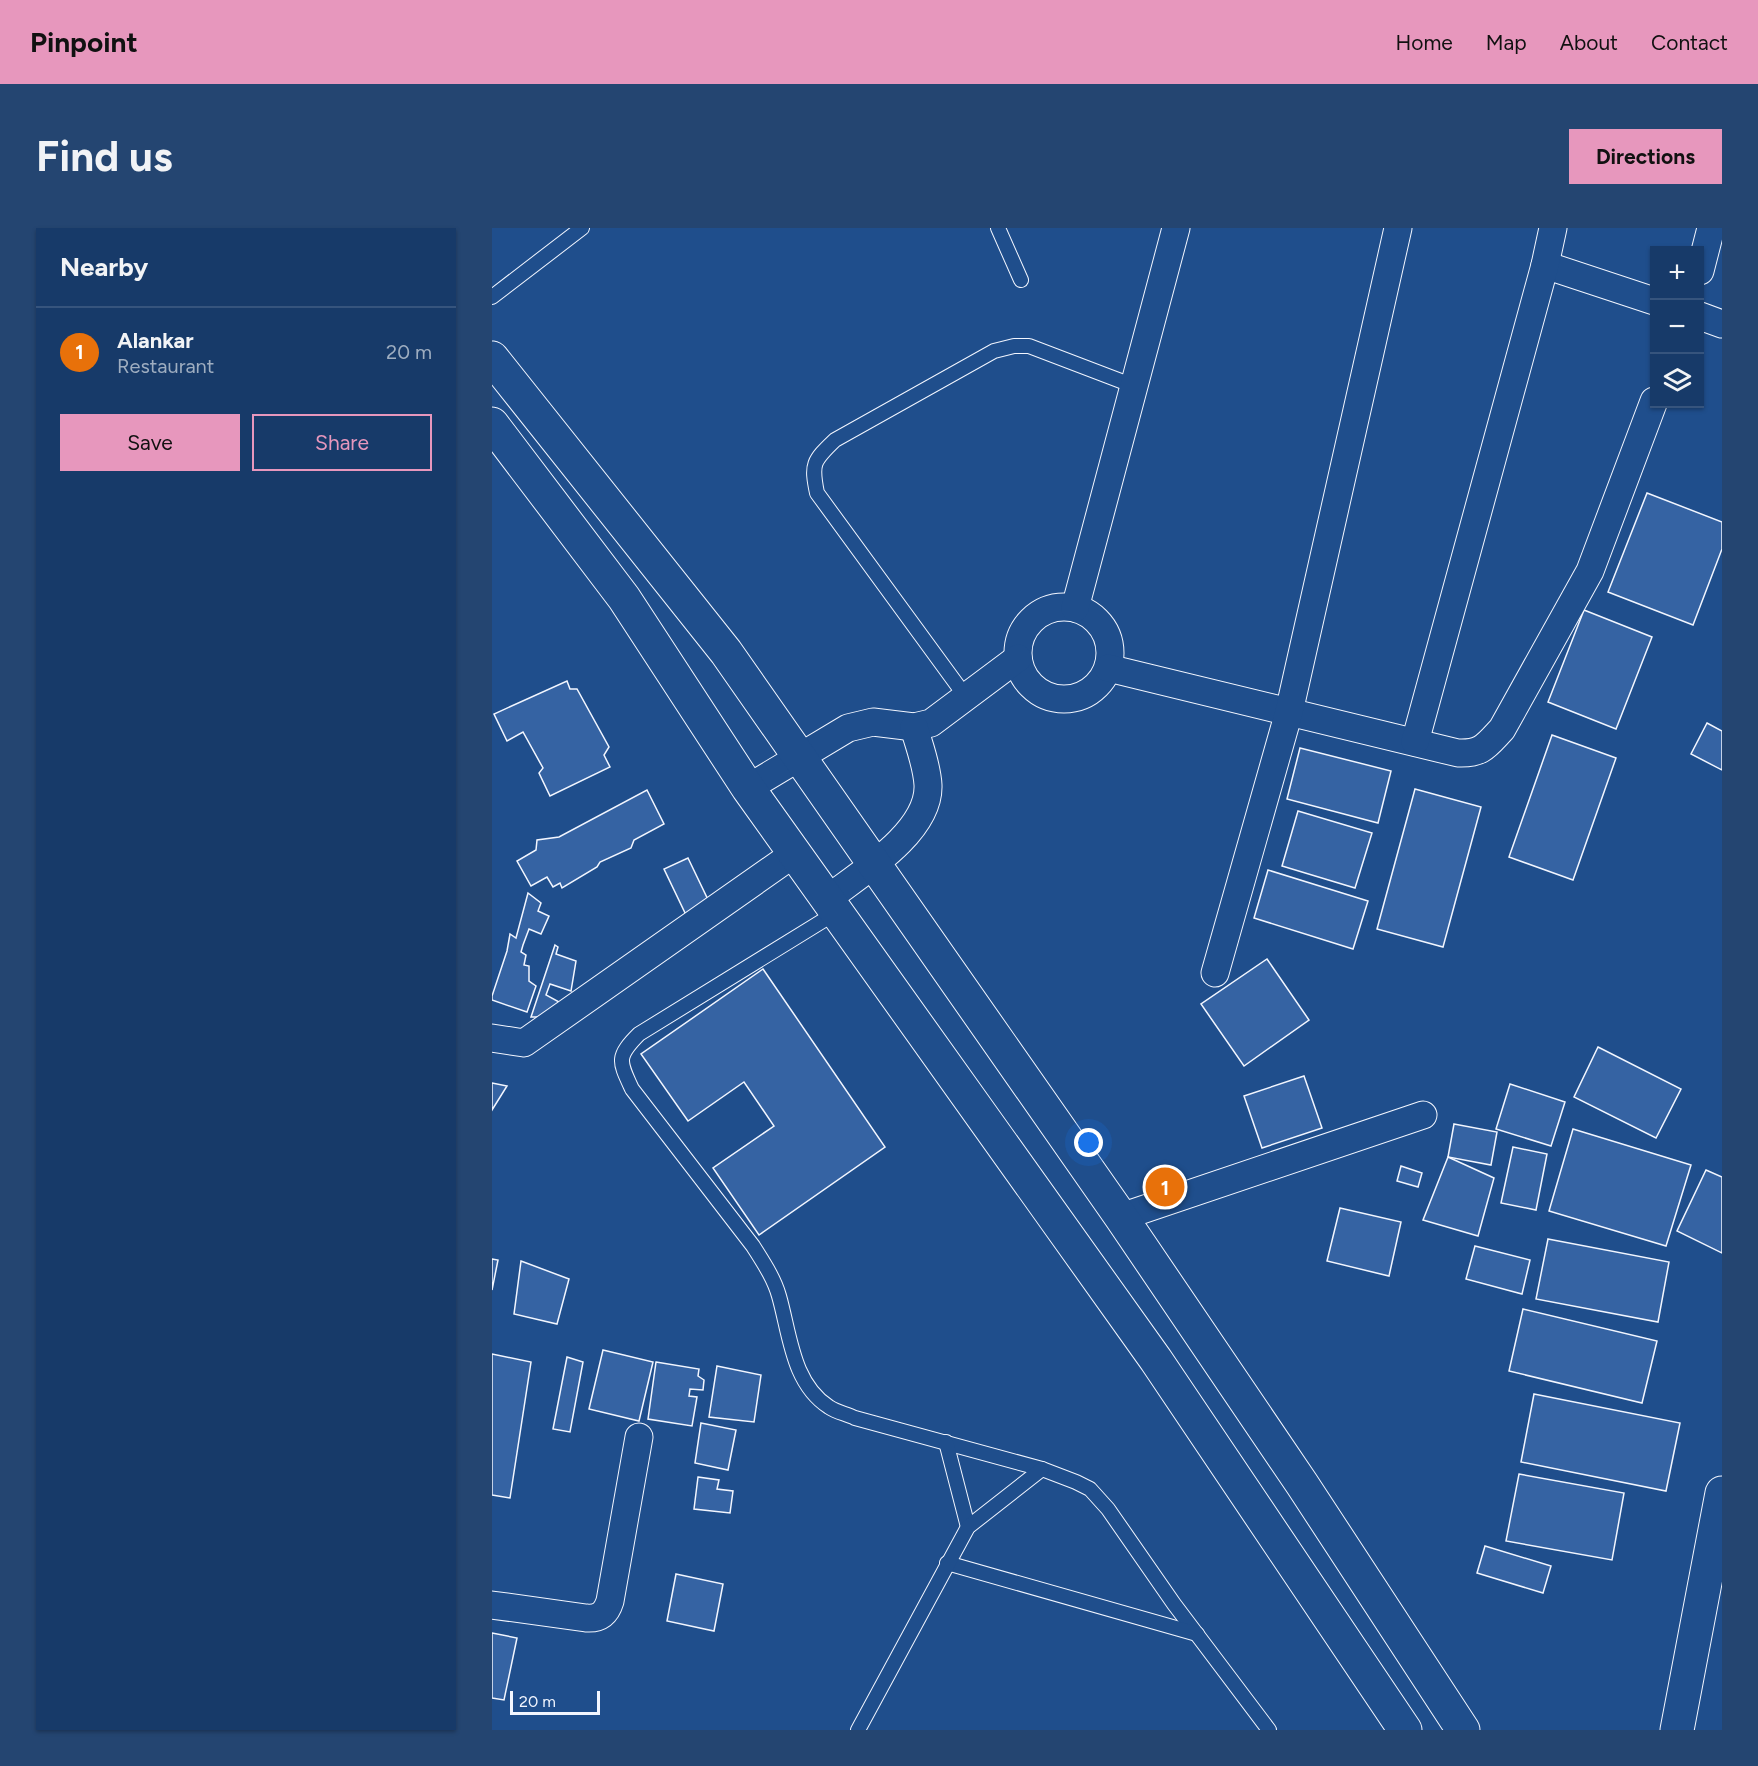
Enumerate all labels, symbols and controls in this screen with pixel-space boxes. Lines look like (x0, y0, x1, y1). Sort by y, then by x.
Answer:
text: Pinpoint (30, 25, 138, 59)
text: Home (1396, 30, 1453, 55)
text: Map (1486, 30, 1527, 55)
text: About (1560, 30, 1618, 55)
text: Contact (1651, 30, 1728, 55)
button: Directions (1569, 129, 1722, 184)
text: Find us (36, 131, 173, 182)
map controls (1650, 246, 1704, 408)
button: + (1650, 246, 1704, 300)
text: Nearby (60, 251, 148, 283)
button: − (1650, 300, 1704, 354)
text: Alankar (117, 327, 194, 354)
text: 1 (75, 340, 84, 364)
text: 20 m (386, 340, 432, 364)
text: Restaurant (117, 354, 214, 378)
button: layers (1650, 354, 1704, 408)
button: Save (60, 414, 240, 471)
button: Share (252, 414, 432, 471)
your location (1074, 1128, 1103, 1157)
pin: 1 (1146, 1164, 1184, 1210)
scale bar (510, 1688, 600, 1716)
text: 20 m (519, 1692, 556, 1711)

